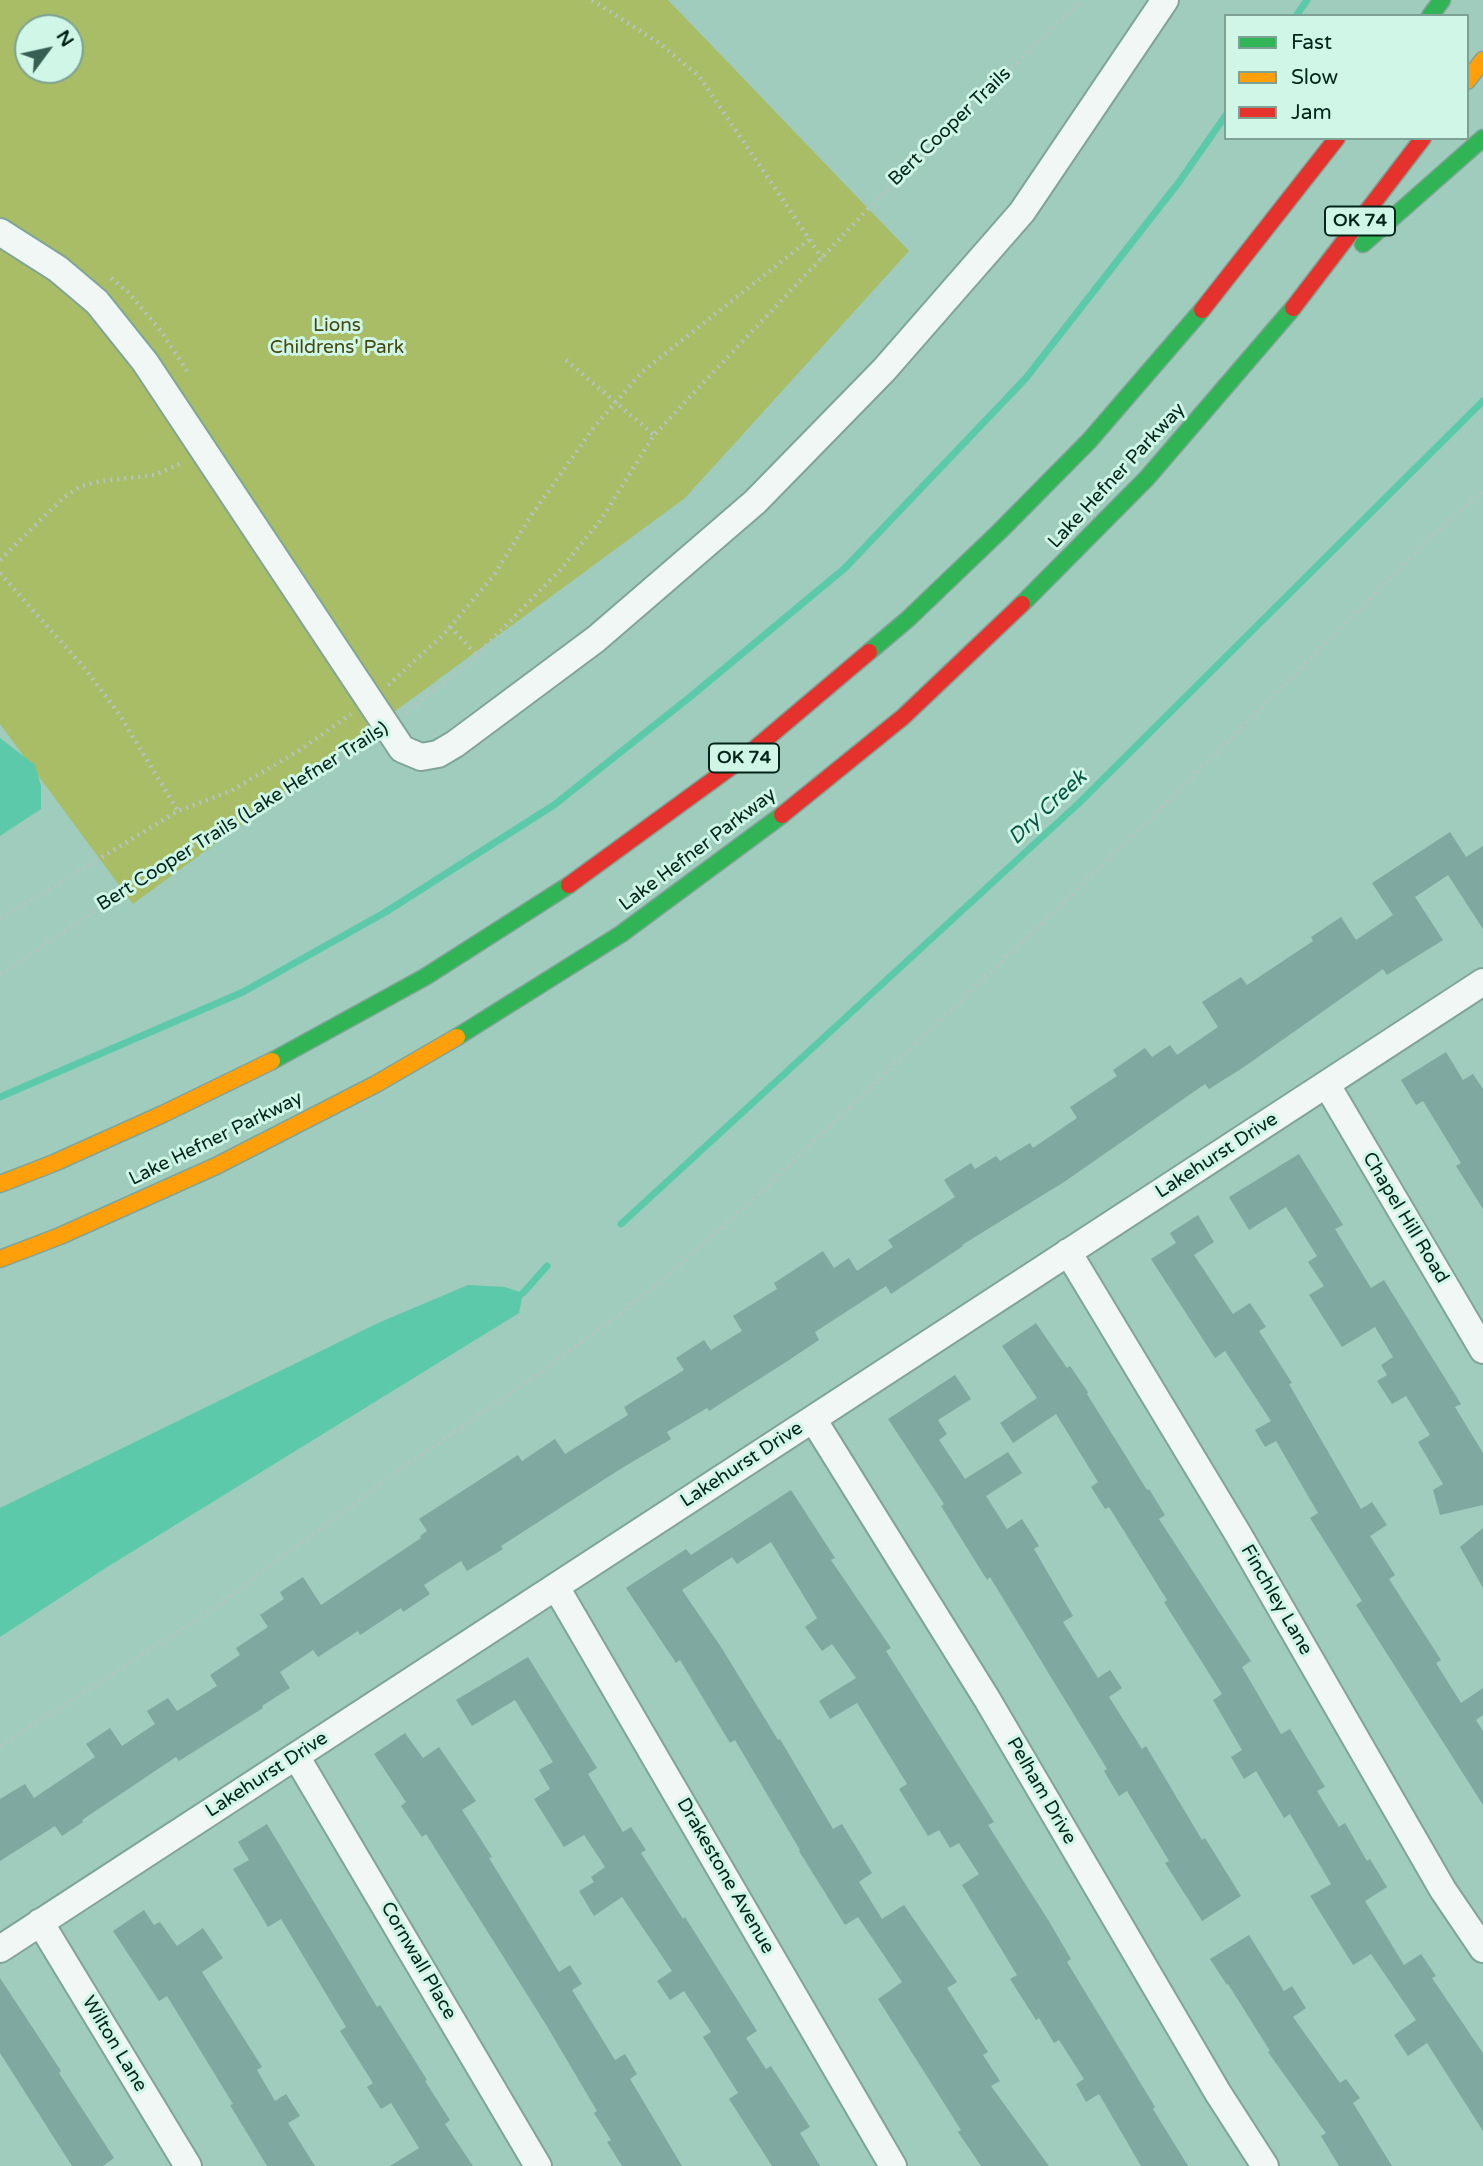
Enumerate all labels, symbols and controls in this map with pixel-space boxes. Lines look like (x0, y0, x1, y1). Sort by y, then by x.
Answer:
north arrow (14, 14, 84, 84)
legend (1224, 14, 1469, 140)
text: N (52, 26, 78, 51)
text: Fast (1291, 30, 1332, 55)
street label: Bert Cooper Trails (884, 63, 1016, 191)
text: Slow (1291, 65, 1338, 90)
text: Jam (1291, 100, 1332, 125)
road number: OK 74 (1325, 206, 1395, 236)
park label: Lions Childrens' Park (270, 315, 404, 359)
street label: Lake Hefner Parkway (1044, 399, 1190, 553)
street label: Bert Cooper Trails (Lake Hefner Trails) (93, 717, 393, 917)
road number: OK 74 (709, 744, 779, 772)
water label: Dry Creek (1004, 765, 1092, 851)
street label: Lake Hefner Parkway (615, 784, 781, 916)
street label: Lake Hefner Parkway (125, 1087, 307, 1191)
street label: Lakehurst Drive (1152, 1108, 1282, 1204)
street label: Chapel Hill Road (1357, 1148, 1453, 1288)
street label: Lakehurst Drive (677, 1417, 807, 1513)
street label: Finchley Lane (1235, 1541, 1317, 1659)
street label: Lakehurst Drive (202, 1727, 332, 1823)
street label: Pelham Drive (1001, 1734, 1081, 1848)
street label: Drakestone Avenue (671, 1794, 779, 1958)
street label: Cornwall Place (375, 1898, 461, 2024)
street label: Wilton Lane (77, 1992, 151, 2096)

